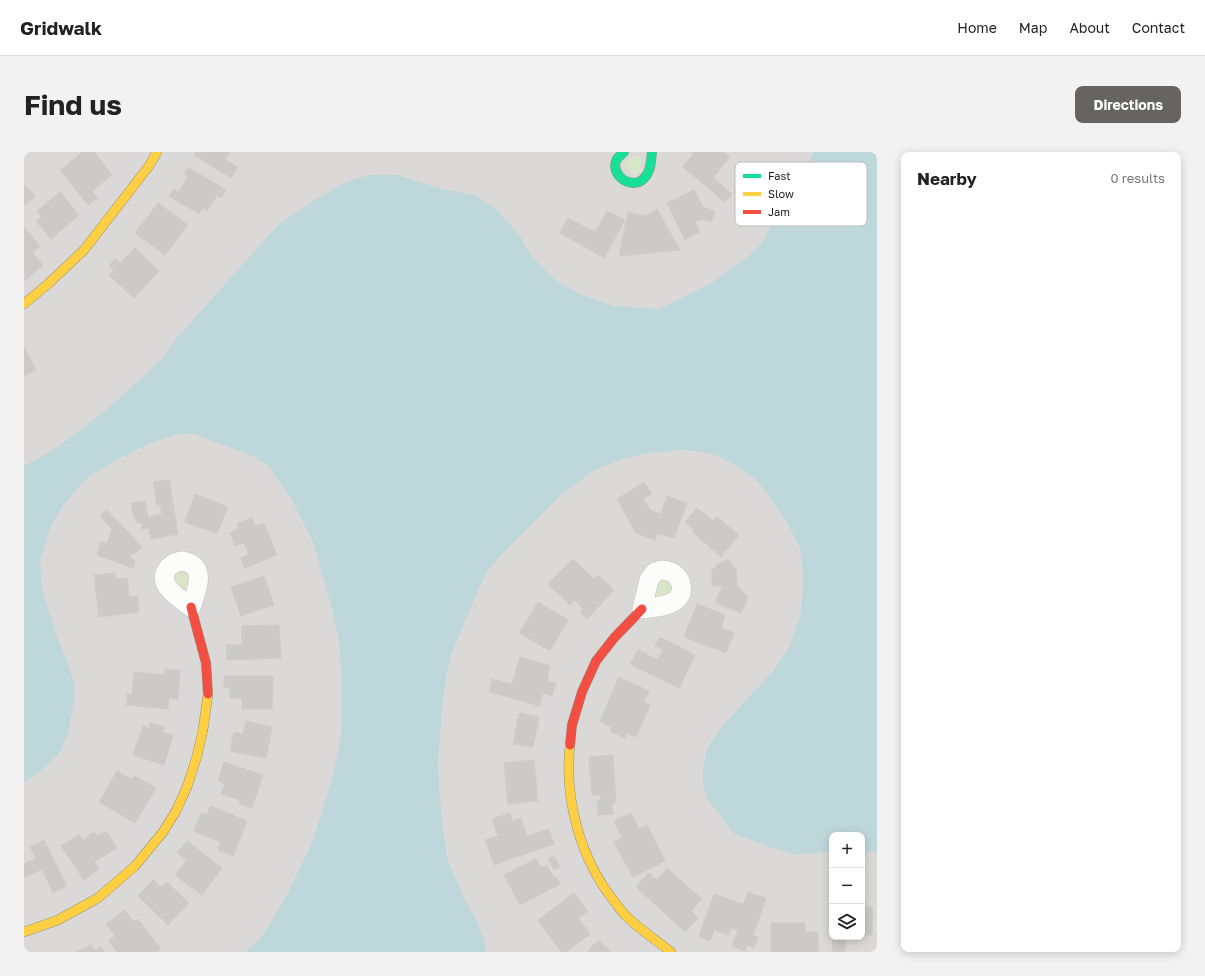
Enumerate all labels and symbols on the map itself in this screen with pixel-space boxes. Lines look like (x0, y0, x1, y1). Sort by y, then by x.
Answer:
legend (735, 162, 867, 226)
text: Fast (768, 169, 791, 182)
text: Slow (768, 187, 794, 200)
text: Jam (768, 205, 790, 218)

